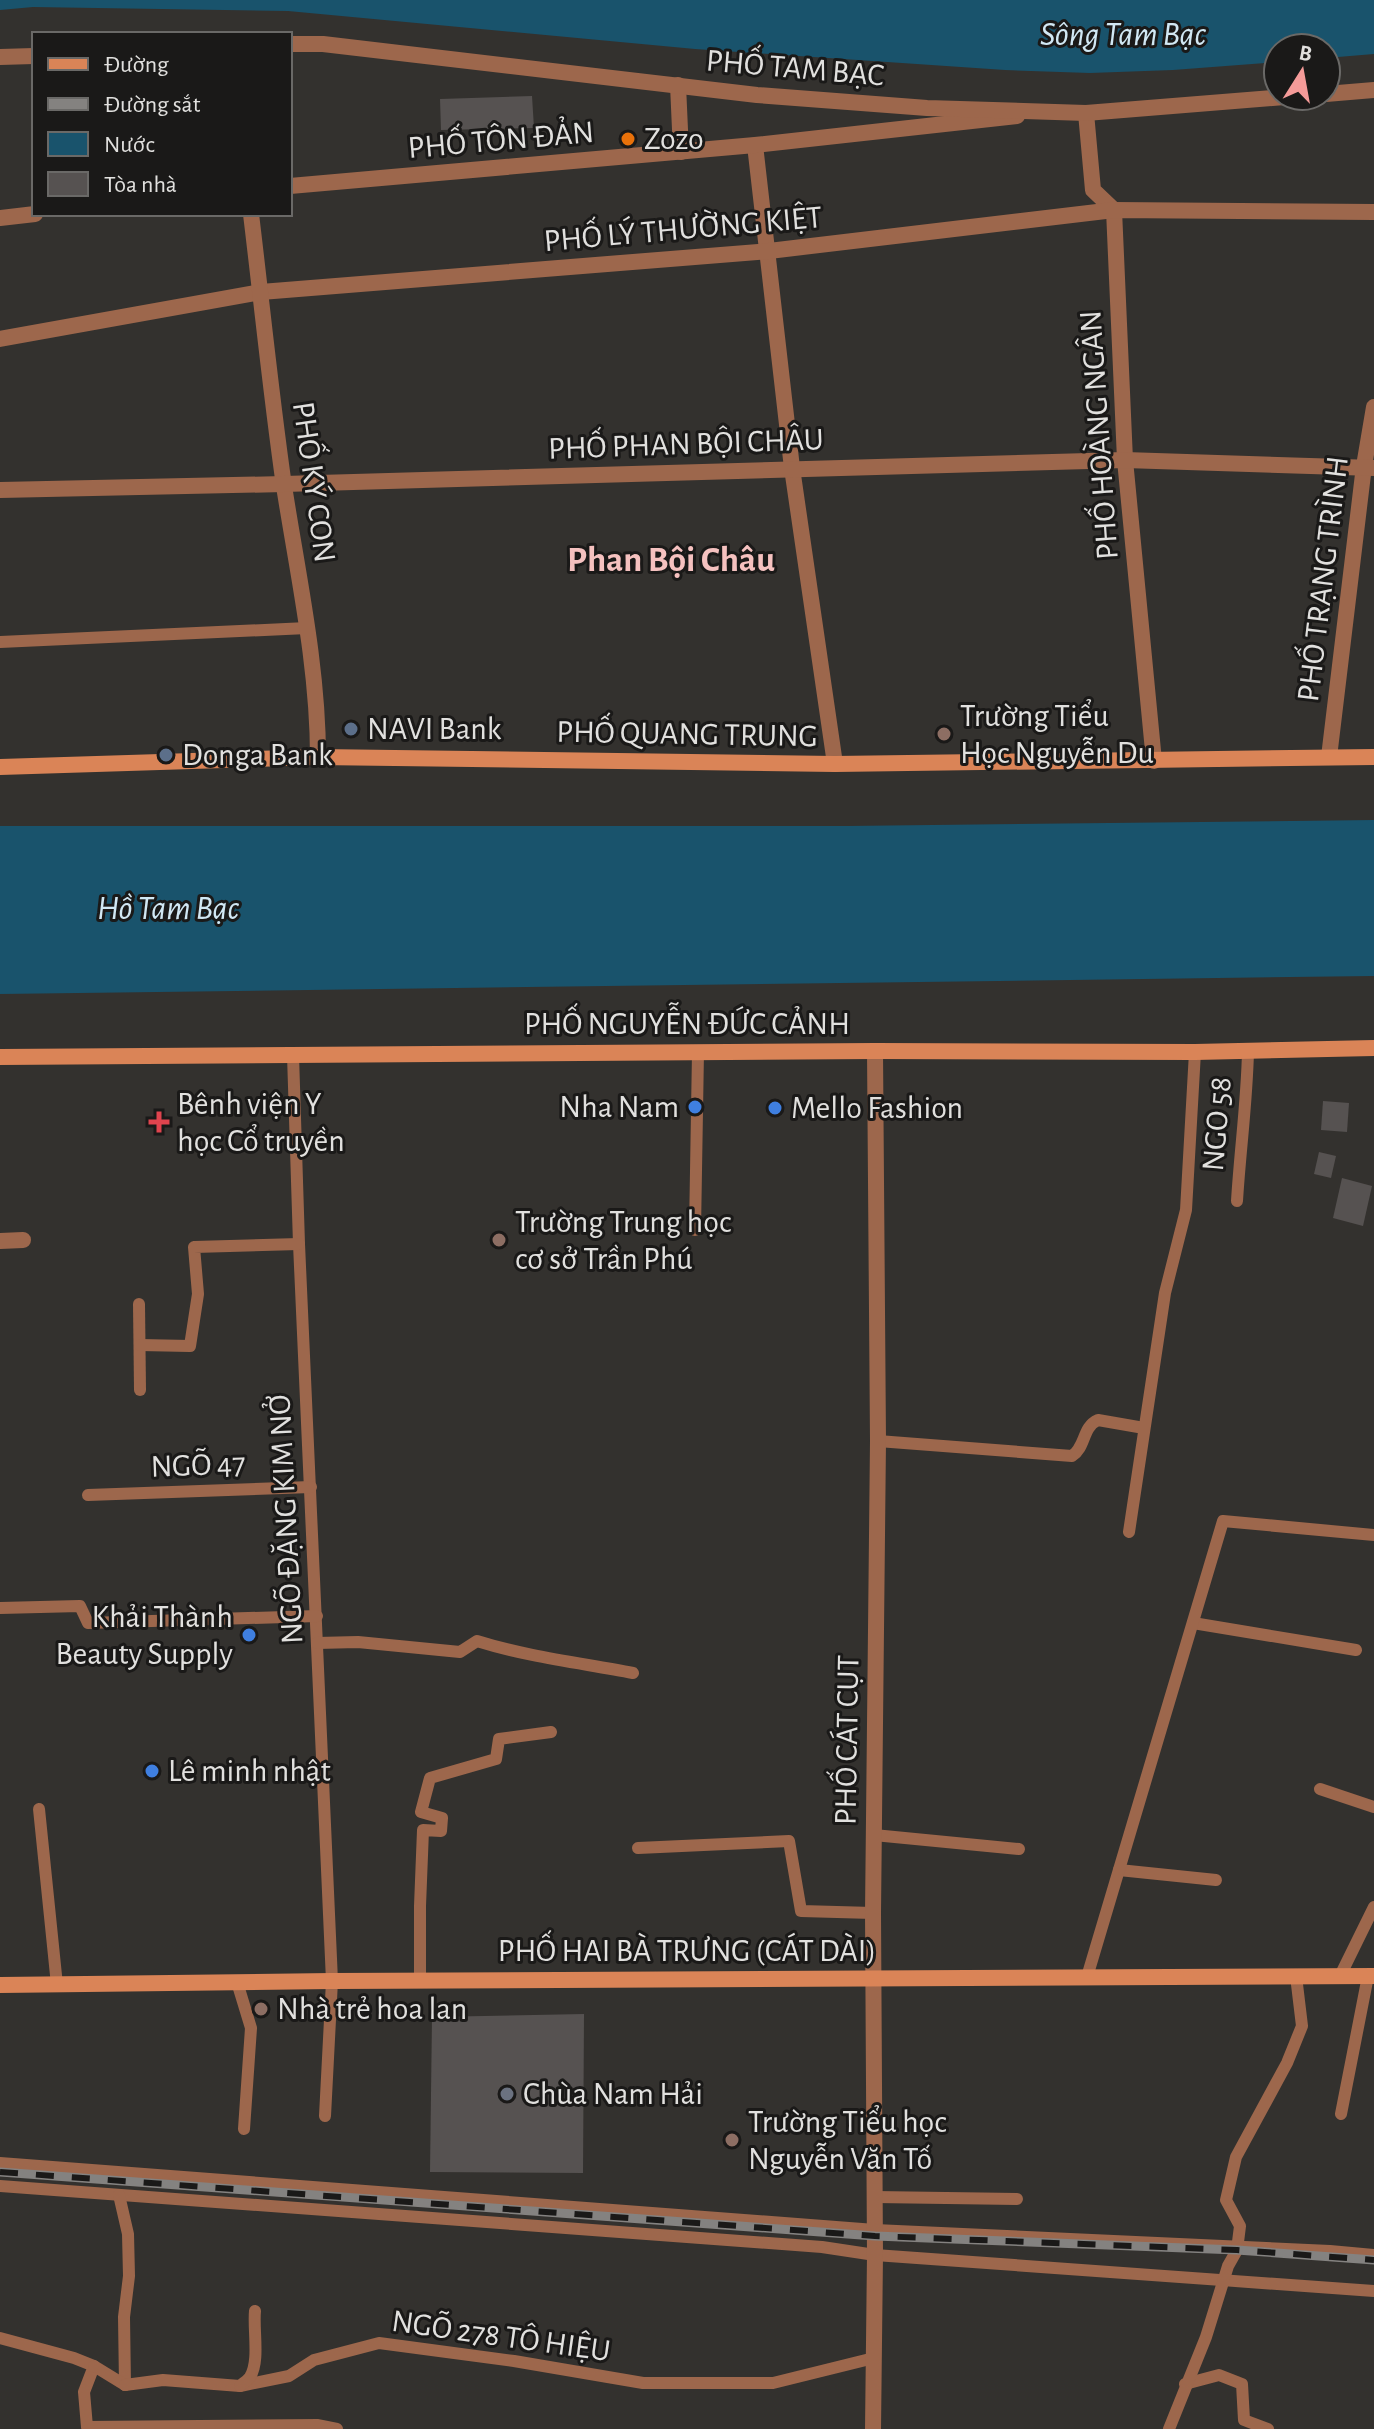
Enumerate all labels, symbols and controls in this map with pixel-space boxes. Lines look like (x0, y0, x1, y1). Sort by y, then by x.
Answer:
water label: Sông Tam Bạc (1040, 18, 1207, 52)
legend (32, 32, 292, 216)
north arrow (1262, 32, 1342, 112)
street label: PHỐ TAM BẠC (705, 39, 886, 92)
text: B (1297, 41, 1314, 65)
text: Đường (104, 53, 169, 77)
text: Đường sắt (104, 93, 201, 117)
street label: PHỐ TÔN ĐẢN (406, 111, 595, 164)
place label: Zozo (644, 123, 704, 155)
marker: Zozo (619, 130, 637, 148)
text: Nước (104, 133, 155, 157)
text: Tòa nhà (104, 173, 177, 197)
street label: PHỐ LÝ THƯỜNG KIỆT (542, 196, 824, 257)
street label: PHỐ HOÀNG NGÂN (1069, 309, 1124, 561)
street label: PHỐ KÝ CON (287, 399, 346, 564)
street label: PHỐ PHAN BỘI CHÂU (548, 418, 824, 465)
street label: PHỐ TRẠNG TRÌNH (1287, 454, 1354, 704)
district label: Phan Bội Châu (567, 542, 775, 578)
place label: Trường Tiểu Học Nguyễn Du (960, 698, 1154, 769)
street label: PHỐ QUANG TRUNG (556, 711, 818, 752)
place label: NAVI Bank (367, 713, 502, 745)
marker: NAVI Bank (342, 720, 360, 738)
marker: Trường Tiểu Học Nguyễn Du (935, 725, 953, 743)
place label: Donga Bank (182, 739, 333, 771)
marker: Donga Bank (157, 746, 175, 764)
water label: Hồ Tam Bạc (97, 892, 240, 926)
street label: PHỐ NGUYỄN ĐỨC CẢNH (524, 1002, 850, 1040)
street label: NGO 58 (1197, 1075, 1237, 1173)
place label: Bênh viện Y học Cổ truyền (177, 1088, 345, 1157)
place label: Nha Nam (559, 1091, 679, 1123)
place label: Mello Fashion (791, 1092, 963, 1124)
marker: Nha Nam (686, 1098, 704, 1116)
marker: Mello Fashion (766, 1099, 784, 1117)
marker: Bênh viện Y học Cổ truyền (148, 1111, 170, 1133)
place label: Trường Trung học cơ sở Trần Phú (515, 1206, 731, 1275)
marker: Trường Trung học cơ sở Trần Phú (490, 1231, 508, 1249)
street label: NGÕ ĐẶNG KIM NỞ (259, 1393, 309, 1645)
street label: NGÕ 47 (150, 1445, 246, 1483)
place label: Khải Thành Beauty Supply (56, 1601, 233, 1670)
marker: Khải Thành Beauty Supply (240, 1626, 258, 1644)
street label: PHỐ CÁT CỤT (825, 1654, 864, 1825)
place label: Lê minh nhật (168, 1755, 331, 1787)
marker: Lê minh nhật (143, 1762, 161, 1780)
street label: PHỐ HAI BÀ TRƯNG (CÁT DÀI) (498, 1930, 876, 1967)
place label: Nhà trẻ hoa lan (277, 1993, 467, 2025)
marker: Nhà trẻ hoa lan (252, 2000, 270, 2018)
place label: Chùa Nam Hải (523, 2078, 703, 2110)
marker: Chùa Nam Hải (498, 2085, 516, 2103)
place label: Trường Tiểu học Nguyễn Văn Tố (748, 2104, 947, 2175)
marker: Trường Tiểu học Nguyễn Văn Tố (723, 2131, 741, 2149)
street label: NGÕ 278 TÔ HIỆU (390, 2303, 613, 2367)

